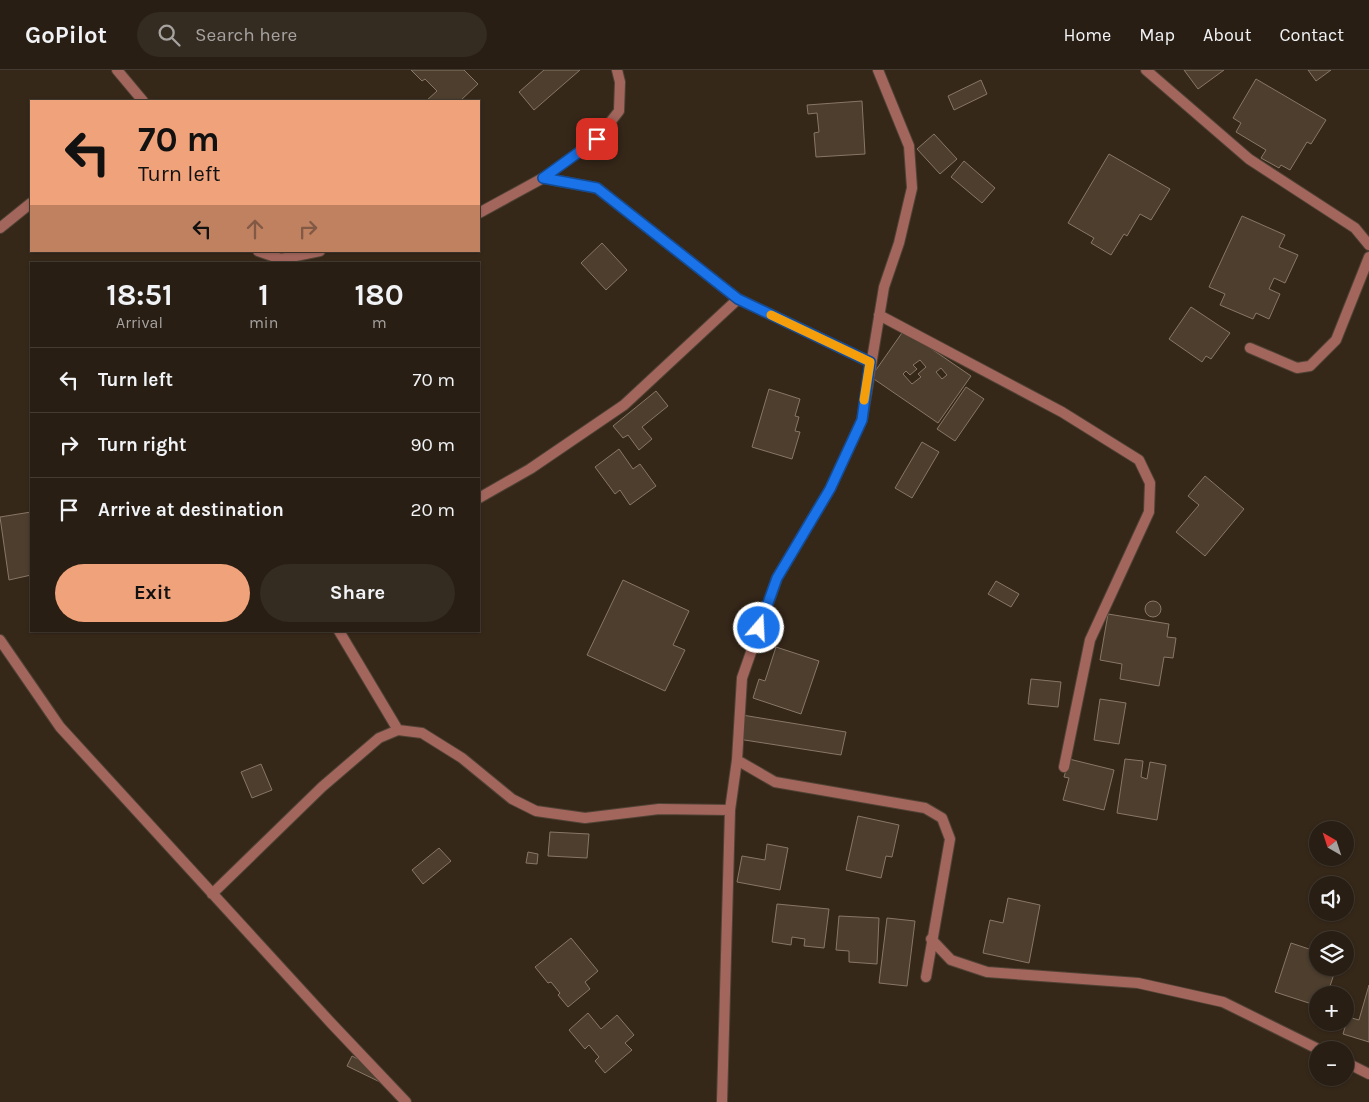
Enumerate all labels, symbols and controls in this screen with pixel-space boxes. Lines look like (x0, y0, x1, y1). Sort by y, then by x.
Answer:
search box (137, 12, 487, 57)
text: GoPilot (25, 21, 107, 49)
icon: search (155, 21, 183, 49)
text: Search here (195, 24, 297, 46)
text: Home (1063, 24, 1111, 46)
text: Map (1139, 24, 1175, 46)
text: About (1203, 24, 1252, 46)
text: Contact (1280, 24, 1344, 46)
pin (576, 118, 618, 160)
text: 70 m (138, 119, 220, 160)
icon: left (55, 120, 120, 185)
icon: arrive (583, 125, 611, 153)
text: Turn left (138, 161, 221, 187)
icon: left (188, 215, 216, 243)
icon: ahead (241, 215, 269, 243)
icon: right (294, 215, 322, 243)
text: 18:51 (106, 277, 173, 313)
text: 1 (258, 277, 269, 313)
text: 180 (355, 277, 404, 313)
text: Arrival (116, 313, 163, 332)
text: min (249, 313, 278, 332)
text: m (372, 313, 387, 332)
icon: left (55, 366, 83, 394)
text: Turn left (98, 369, 173, 391)
text: 70 m (413, 369, 455, 391)
icon: right (55, 431, 83, 459)
text: Turn right (98, 434, 187, 456)
text: 90 m (410, 434, 455, 456)
icon: arrive (55, 496, 83, 524)
text: Arrive at destination (98, 499, 284, 521)
text: 20 m (410, 499, 455, 521)
button: Exit (55, 564, 250, 622)
button: Share (260, 564, 455, 622)
position arrow (732, 601, 784, 653)
north arrow (1309, 821, 1354, 866)
map controls (1309, 821, 1354, 1086)
button: sound (1309, 876, 1354, 921)
button: layers (1309, 931, 1354, 976)
button: + (1309, 986, 1354, 1031)
button: − (1309, 1041, 1354, 1086)

